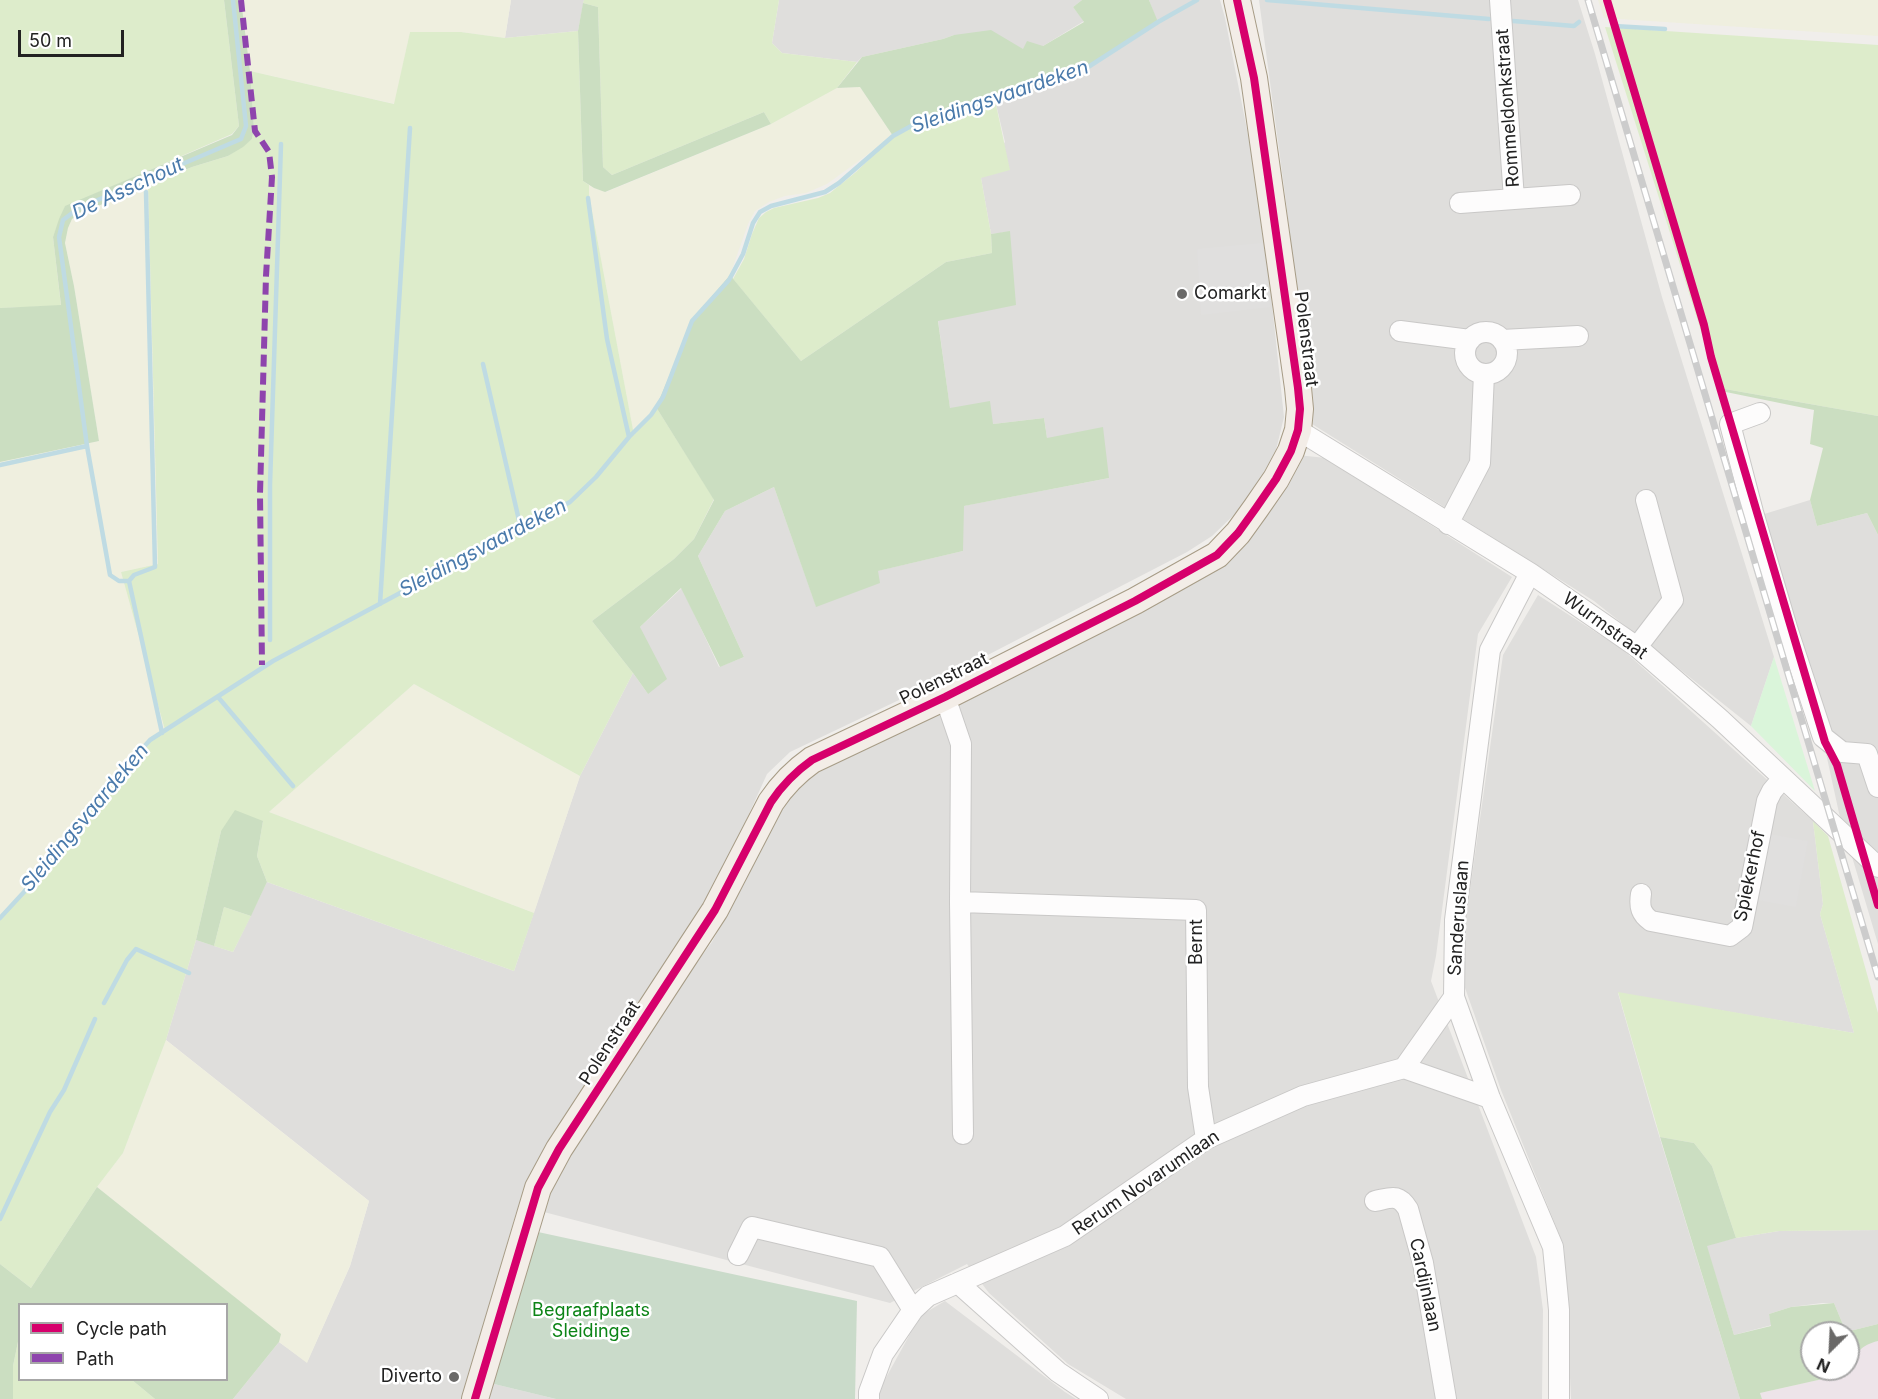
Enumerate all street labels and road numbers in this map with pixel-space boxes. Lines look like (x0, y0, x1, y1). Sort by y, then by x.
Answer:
street label: Rommeldonkstraat (1492, 28, 1524, 188)
street label: Polenstraat (1289, 290, 1323, 388)
street label: Wurmstraat (1558, 588, 1652, 664)
street label: Polenstraat (896, 648, 992, 710)
street label: Spiekerhof (1730, 828, 1770, 924)
street label: Sanderuslaan (1444, 859, 1474, 977)
street label: Bernt (1186, 919, 1208, 965)
street label: Polenstraat (575, 997, 645, 1089)
street label: Rerum Novarumlaan (1068, 1126, 1224, 1240)
street label: Cardijnlaan (1405, 1236, 1445, 1334)

